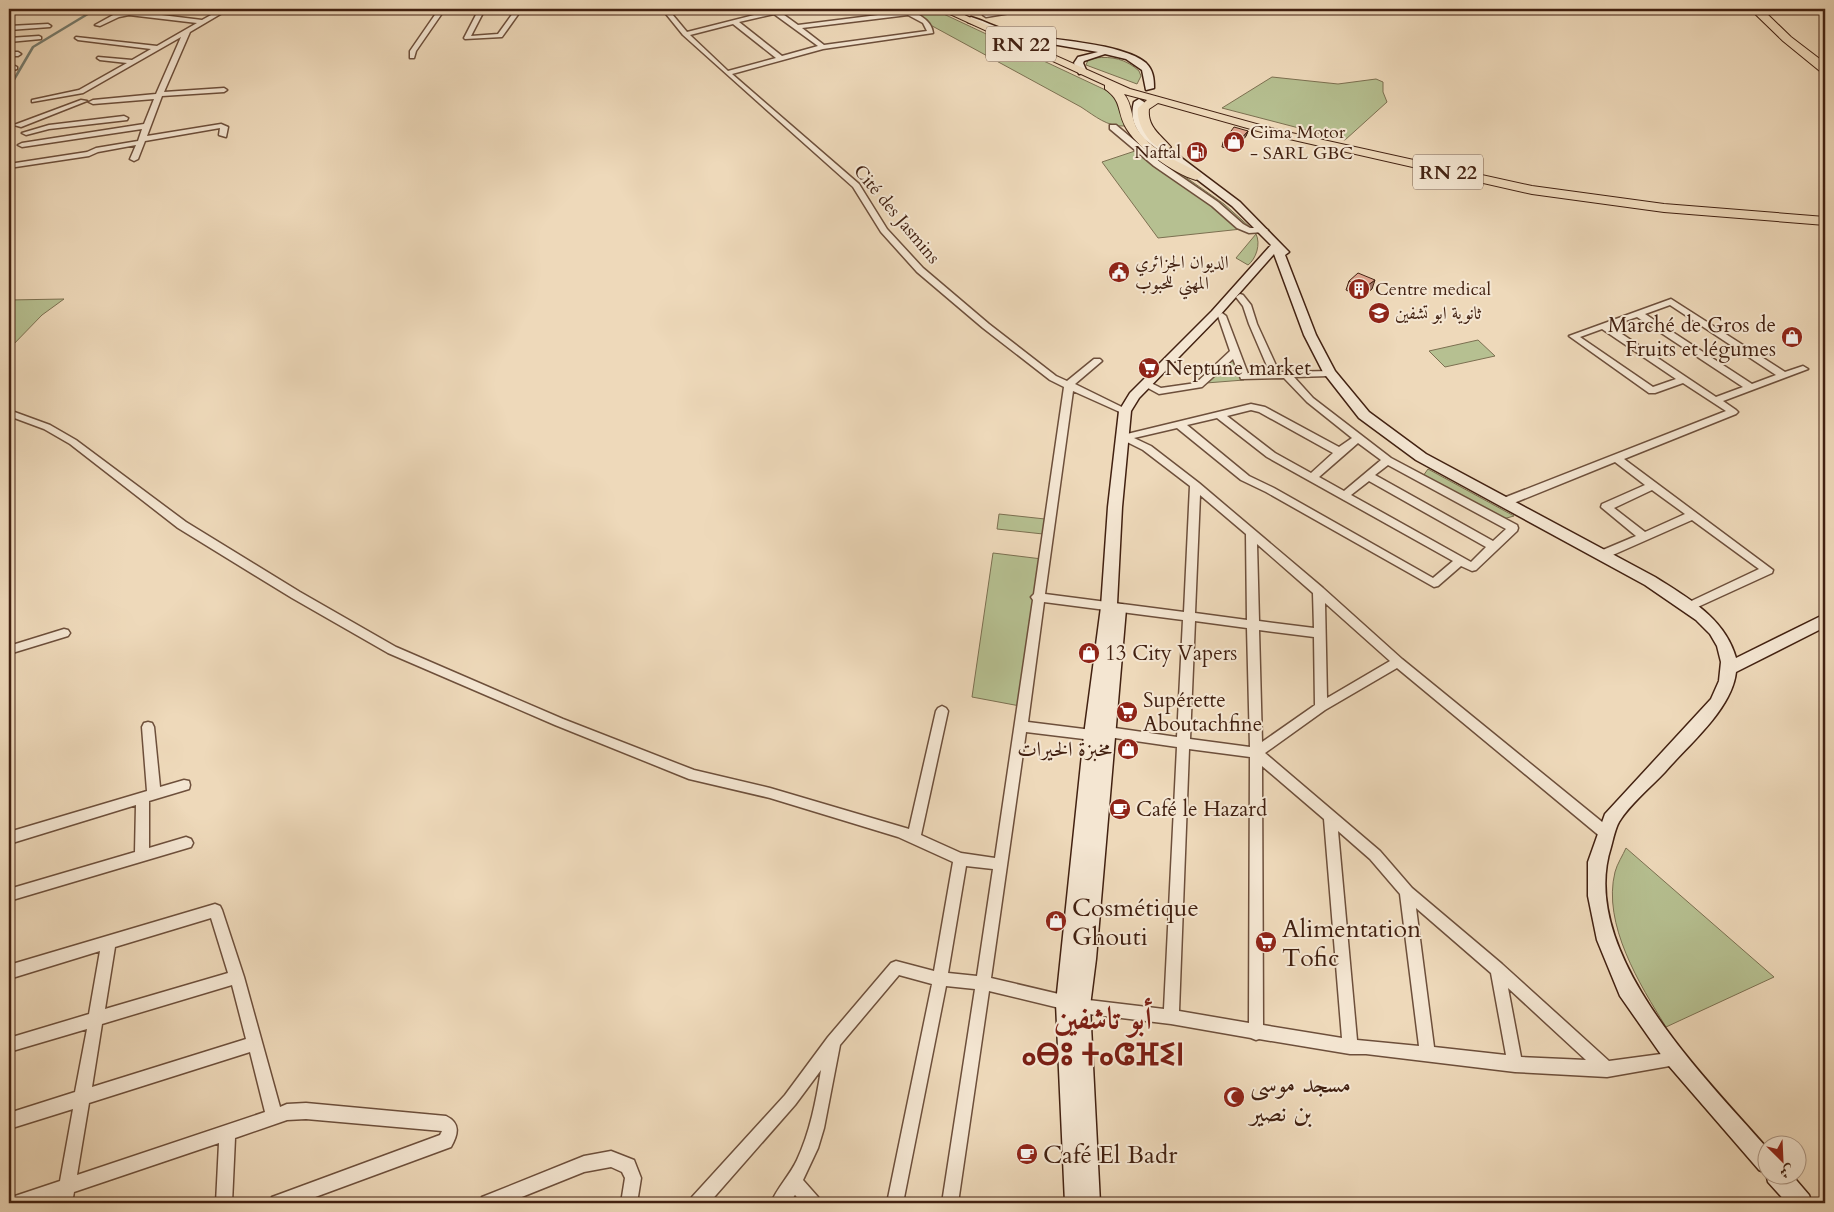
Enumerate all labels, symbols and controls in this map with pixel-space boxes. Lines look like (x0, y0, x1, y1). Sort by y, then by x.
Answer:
road number: RN 22 (986, 27, 1056, 62)
place label: Cima Motor - SARL GBC (1250, 120, 1353, 166)
shop icon: Cima Motor - SARL GBC (1222, 130, 1246, 154)
place label: Naftal (1134, 140, 1181, 165)
fuel station icon: Naftal (1185, 140, 1209, 164)
road number: RN 22 (1413, 154, 1483, 190)
street label: Cité des Jasmins (848, 159, 946, 269)
place label: الديوان الجزائري المهني للحبوب (1135, 250, 1229, 300)
public building icon: الديوان الجزائري المهني للحبوب (1107, 260, 1131, 284)
building icon: Centre medical (1347, 277, 1371, 301)
place label: Centre medical (1375, 277, 1491, 302)
school or university icon: ثانوية ابو تشفين (1367, 301, 1391, 325)
place label: ثانوية ابو تشفين (1395, 301, 1482, 326)
place label: Marché de Gros de Fruits et légumes (1608, 311, 1776, 364)
shop icon: Marché de Gros de Fruits et légumes (1780, 325, 1804, 349)
place label: Neptune market (1165, 354, 1311, 383)
supermarket icon: Neptune market (1137, 356, 1161, 380)
place label: 13 City Vapers (1105, 639, 1237, 668)
shop icon: 13 City Vapers (1077, 641, 1101, 665)
place label: Supérette Aboutachfine (1143, 686, 1262, 739)
supermarket icon: Supérette Aboutachfine (1115, 700, 1139, 724)
place label: مخبزة الخيرات (1017, 735, 1112, 764)
shop icon: مخبزة الخيرات (1116, 737, 1140, 761)
place label: Café le Hazard (1136, 795, 1267, 824)
cafe icon: Café le Hazard (1108, 797, 1132, 821)
place label: Cosmétique Ghouti (1072, 891, 1199, 954)
shop icon: Cosmétique Ghouti (1044, 909, 1068, 933)
place label: Alimentation Tofic (1282, 912, 1421, 975)
supermarket icon: Alimentation Tofic (1254, 930, 1278, 954)
district label: أبو تاشفين ⴰⴱⵓ ⵜⴰⵛⴼⵉⵏ (1021, 997, 1185, 1076)
place label: مسجد موسى بن نصير (1247, 1067, 1351, 1130)
mosque icon: مسجد موسى بن نصير (1222, 1085, 1246, 1109)
north arrow (1756, 1134, 1806, 1184)
place label: Café El Badr (1043, 1138, 1178, 1172)
cafe icon: Café El Badr (1015, 1142, 1039, 1166)
text: ش (1777, 1160, 1797, 1183)

